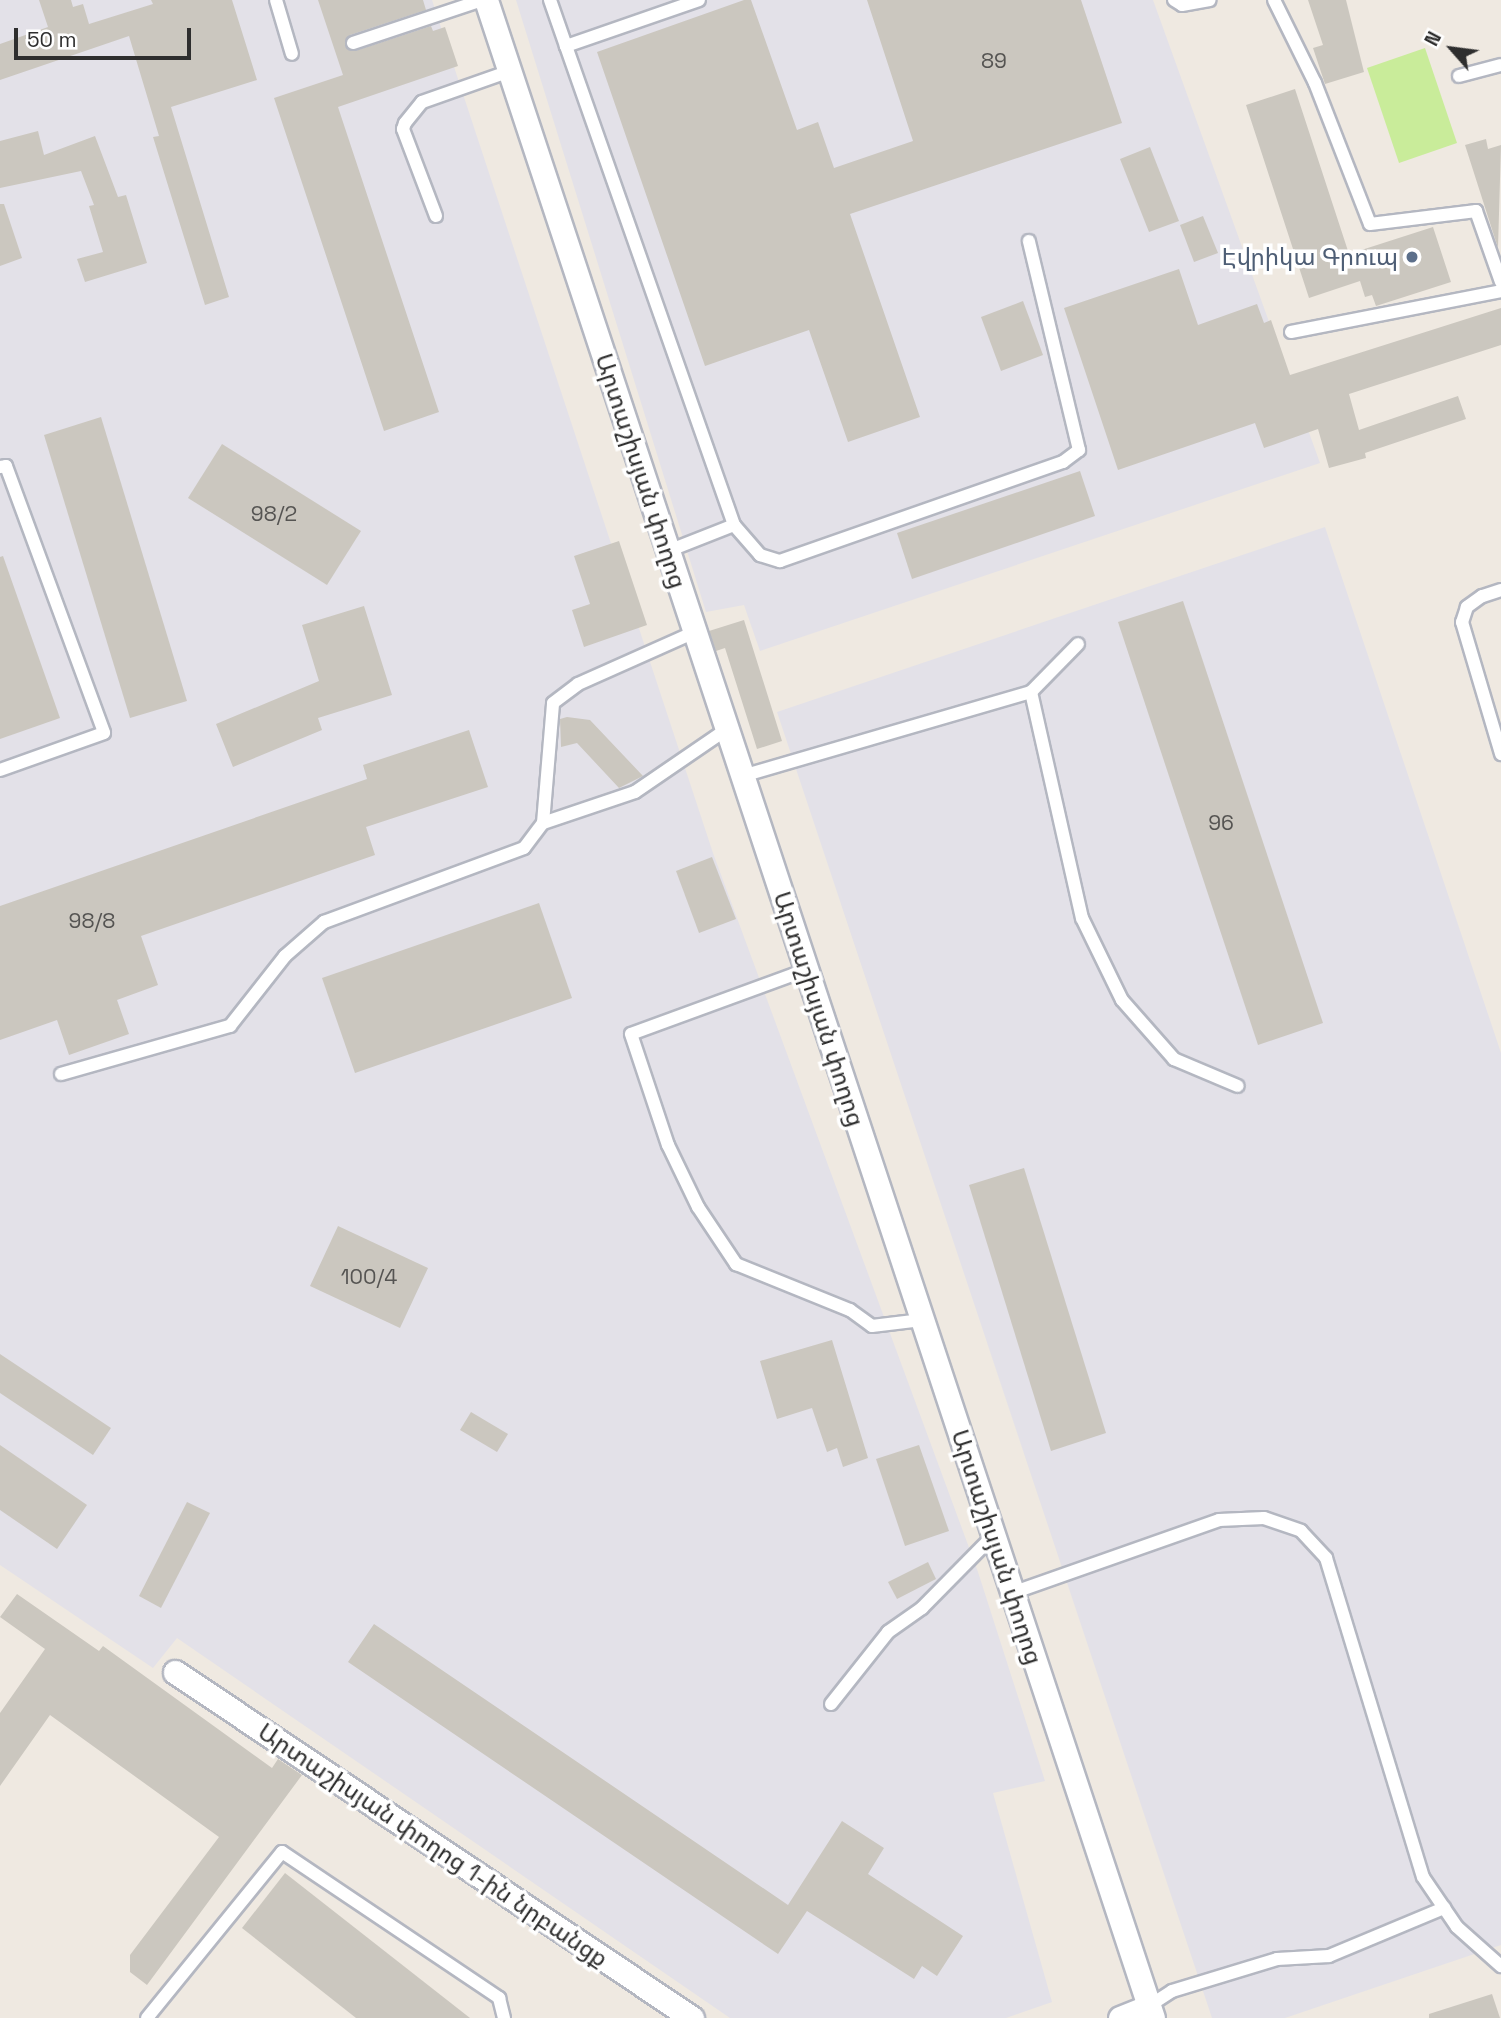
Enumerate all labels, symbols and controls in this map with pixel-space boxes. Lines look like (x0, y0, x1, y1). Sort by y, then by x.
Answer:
scale bar (18, 14, 194, 58)
north arrow (1417, 14, 1487, 84)
text: 50 m (27, 26, 77, 53)
text: N (1419, 27, 1447, 50)
house number: 89 (981, 48, 1007, 74)
place label: Էվրիկա Գրուպ (1222, 243, 1398, 271)
marker: Էվրիկա Գրուպ (1404, 249, 1420, 265)
street label: Արտաշիսյան փողոց (589, 350, 693, 592)
house number: 98/2 (251, 501, 297, 527)
house number: 96 (1208, 810, 1234, 836)
street label: Արտաշիսյան փողոց (767, 888, 871, 1130)
house number: 98/8 (69, 908, 115, 934)
house number: 100/4 (341, 1264, 397, 1290)
street label: Արտաշիսյան փողոց (945, 1426, 1049, 1668)
street label: Արտաշիսյան փողոց 1-ին նրբանցք (253, 1717, 613, 1973)

